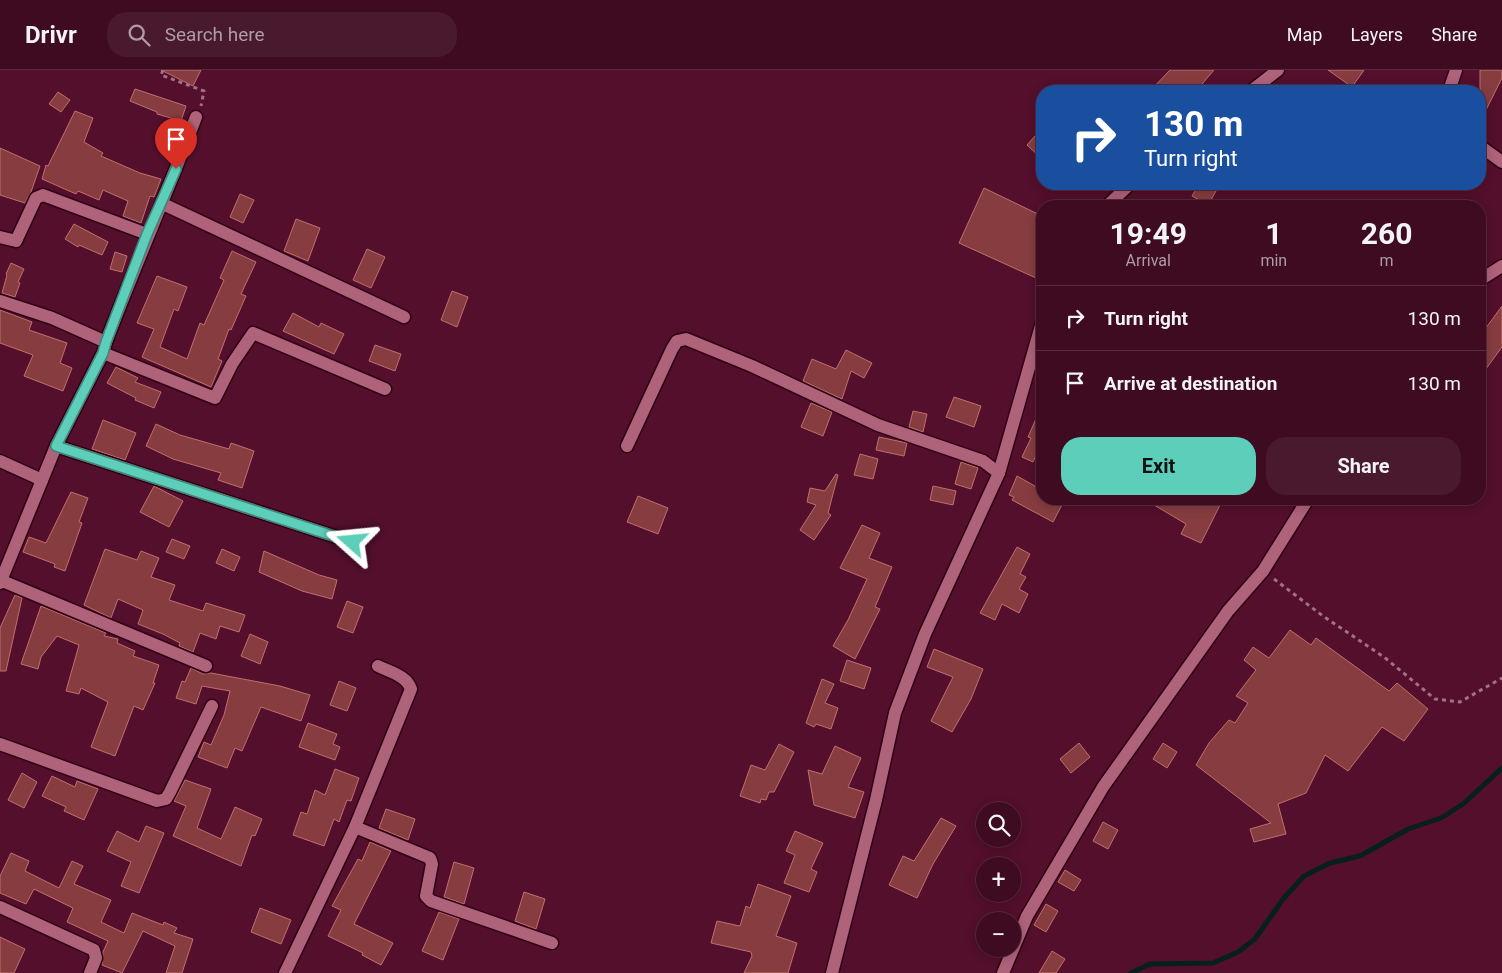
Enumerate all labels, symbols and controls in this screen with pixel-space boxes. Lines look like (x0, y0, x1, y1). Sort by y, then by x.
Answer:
search box (107, 12, 457, 57)
text: Drivr (25, 21, 77, 49)
icon: search (125, 21, 153, 49)
text: Search here (165, 23, 265, 46)
text: Map (1287, 24, 1322, 45)
text: Layers (1350, 24, 1403, 45)
text: Share (1431, 24, 1477, 45)
text: 130 m (1144, 104, 1243, 145)
icon: right (1061, 105, 1126, 170)
pin (155, 118, 197, 169)
icon: arrive (162, 125, 190, 153)
text: Turn right (1144, 146, 1238, 171)
text: 19:49 (1110, 216, 1187, 251)
text: 1 (1265, 216, 1282, 251)
text: 260 (1361, 216, 1412, 251)
text: Arrival (1126, 251, 1171, 270)
text: min (1260, 251, 1287, 270)
text: m (1380, 251, 1394, 270)
icon: right (1061, 304, 1089, 332)
text: Turn right (1104, 307, 1188, 330)
text: 130 m (1408, 307, 1461, 330)
icon: arrive (1061, 369, 1089, 397)
text: Arrive at destination (1104, 372, 1277, 395)
text: 130 m (1408, 372, 1461, 395)
button: Exit (1061, 437, 1256, 495)
button: Share (1266, 437, 1461, 495)
position arrow (325, 515, 377, 567)
map controls (976, 802, 1021, 957)
button: search (976, 802, 1021, 847)
button: + (976, 857, 1021, 902)
button: − (976, 912, 1021, 957)

